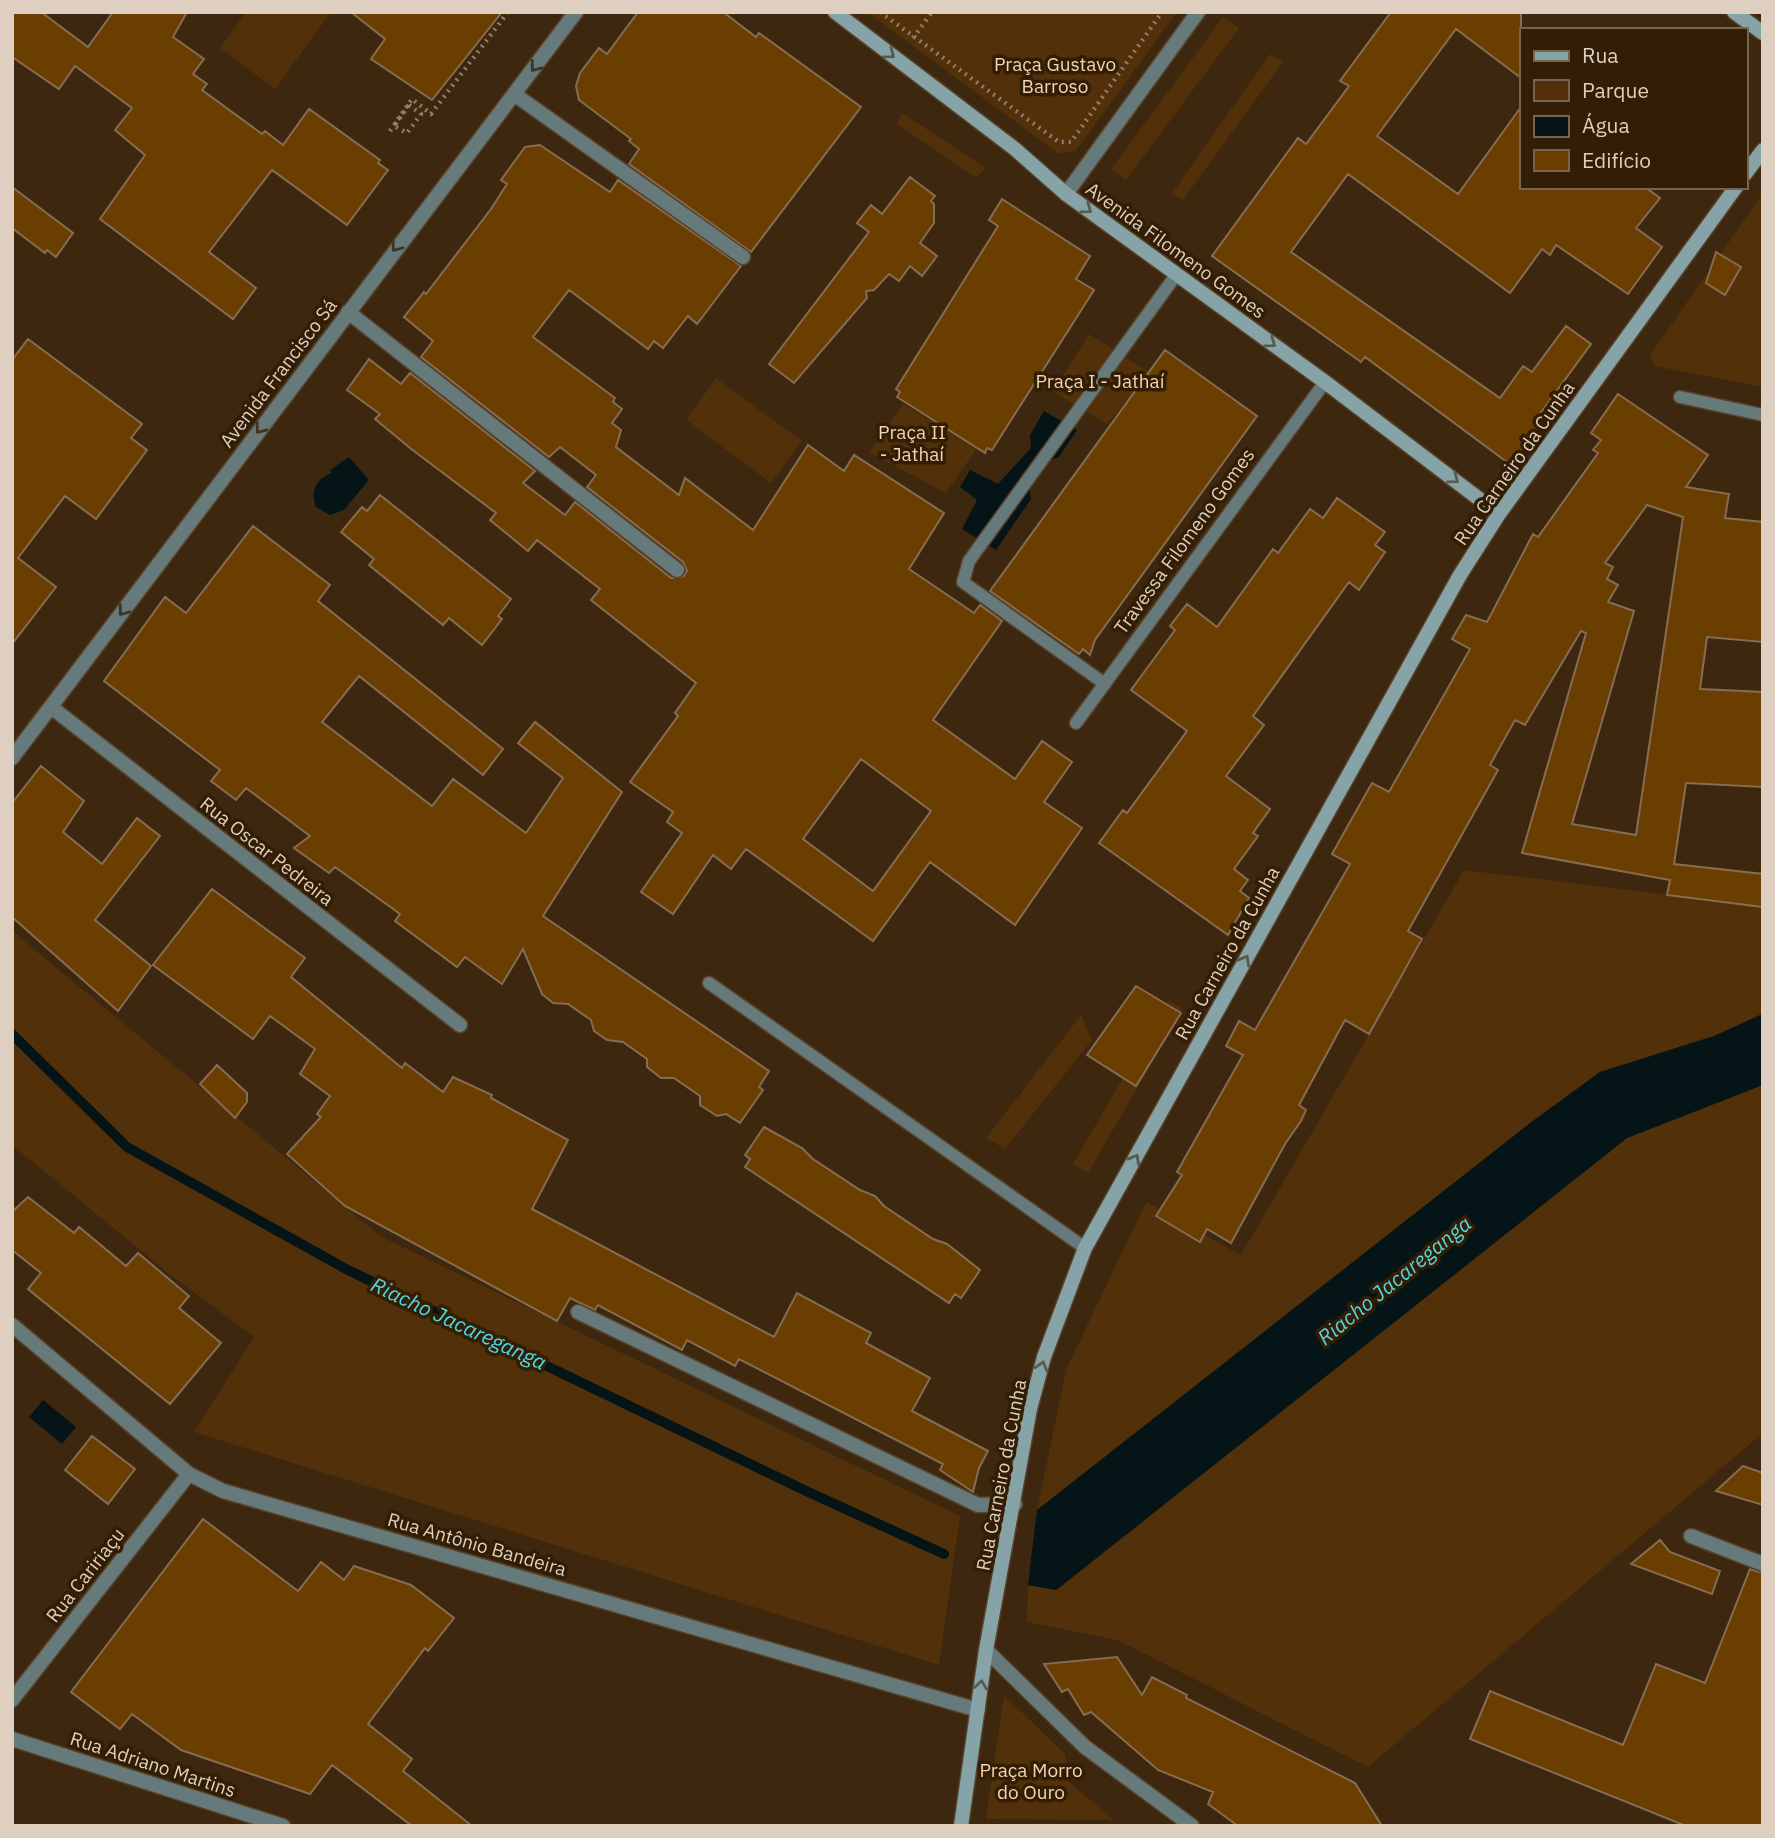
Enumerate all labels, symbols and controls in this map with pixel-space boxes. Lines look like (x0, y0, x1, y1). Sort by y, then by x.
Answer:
legend (1520, 28, 1747, 189)
text: Rua (1582, 41, 1619, 69)
one-way arrow (882, 45, 894, 58)
park label: Praça Gustavo Barroso (994, 52, 1116, 98)
one-way arrow (530, 59, 543, 71)
text: Parque (1582, 76, 1649, 104)
text: Água (1582, 111, 1630, 139)
text: Edifício (1582, 146, 1651, 174)
street label: Avenida Filomeno Gomes (1081, 177, 1271, 323)
one-way arrow (1080, 201, 1092, 214)
one-way arrow (392, 239, 405, 252)
street label: Avenida Francisco Sá (214, 294, 342, 452)
one-way arrow (1263, 335, 1276, 347)
park label: Praça I - Jathaí (1036, 369, 1165, 393)
street label: Rua Carneiro da Cunha (1448, 376, 1580, 550)
park label: Praça II - Jathaí (878, 420, 946, 466)
one-way arrow (256, 422, 268, 434)
street label: Travessa Filomeno Gomes (1109, 443, 1259, 639)
one-way arrow (1446, 471, 1458, 484)
one-way arrow (119, 603, 132, 616)
street label: Rua Oscar Pedreira (195, 791, 339, 911)
street label: Rua Carneiro da Cunha (1169, 862, 1285, 1044)
one-way arrow (1237, 955, 1251, 968)
one-way arrow (1127, 1154, 1140, 1166)
water label: Riacho Jacareganga (1311, 1209, 1477, 1351)
water label: Riacho Jacareganga (367, 1270, 551, 1376)
one-way arrow (1034, 1360, 1048, 1372)
street label: Rua Carneiro da Cunha (971, 1377, 1031, 1573)
street label: Rua Antônio Bandeira (385, 1507, 569, 1581)
street label: Rua Caririaçu (41, 1523, 129, 1627)
one-way arrow (974, 1680, 989, 1691)
street label: Rua Adriano Martins (67, 1726, 239, 1802)
park label: Praça Morro do Ouro (979, 1758, 1083, 1804)

